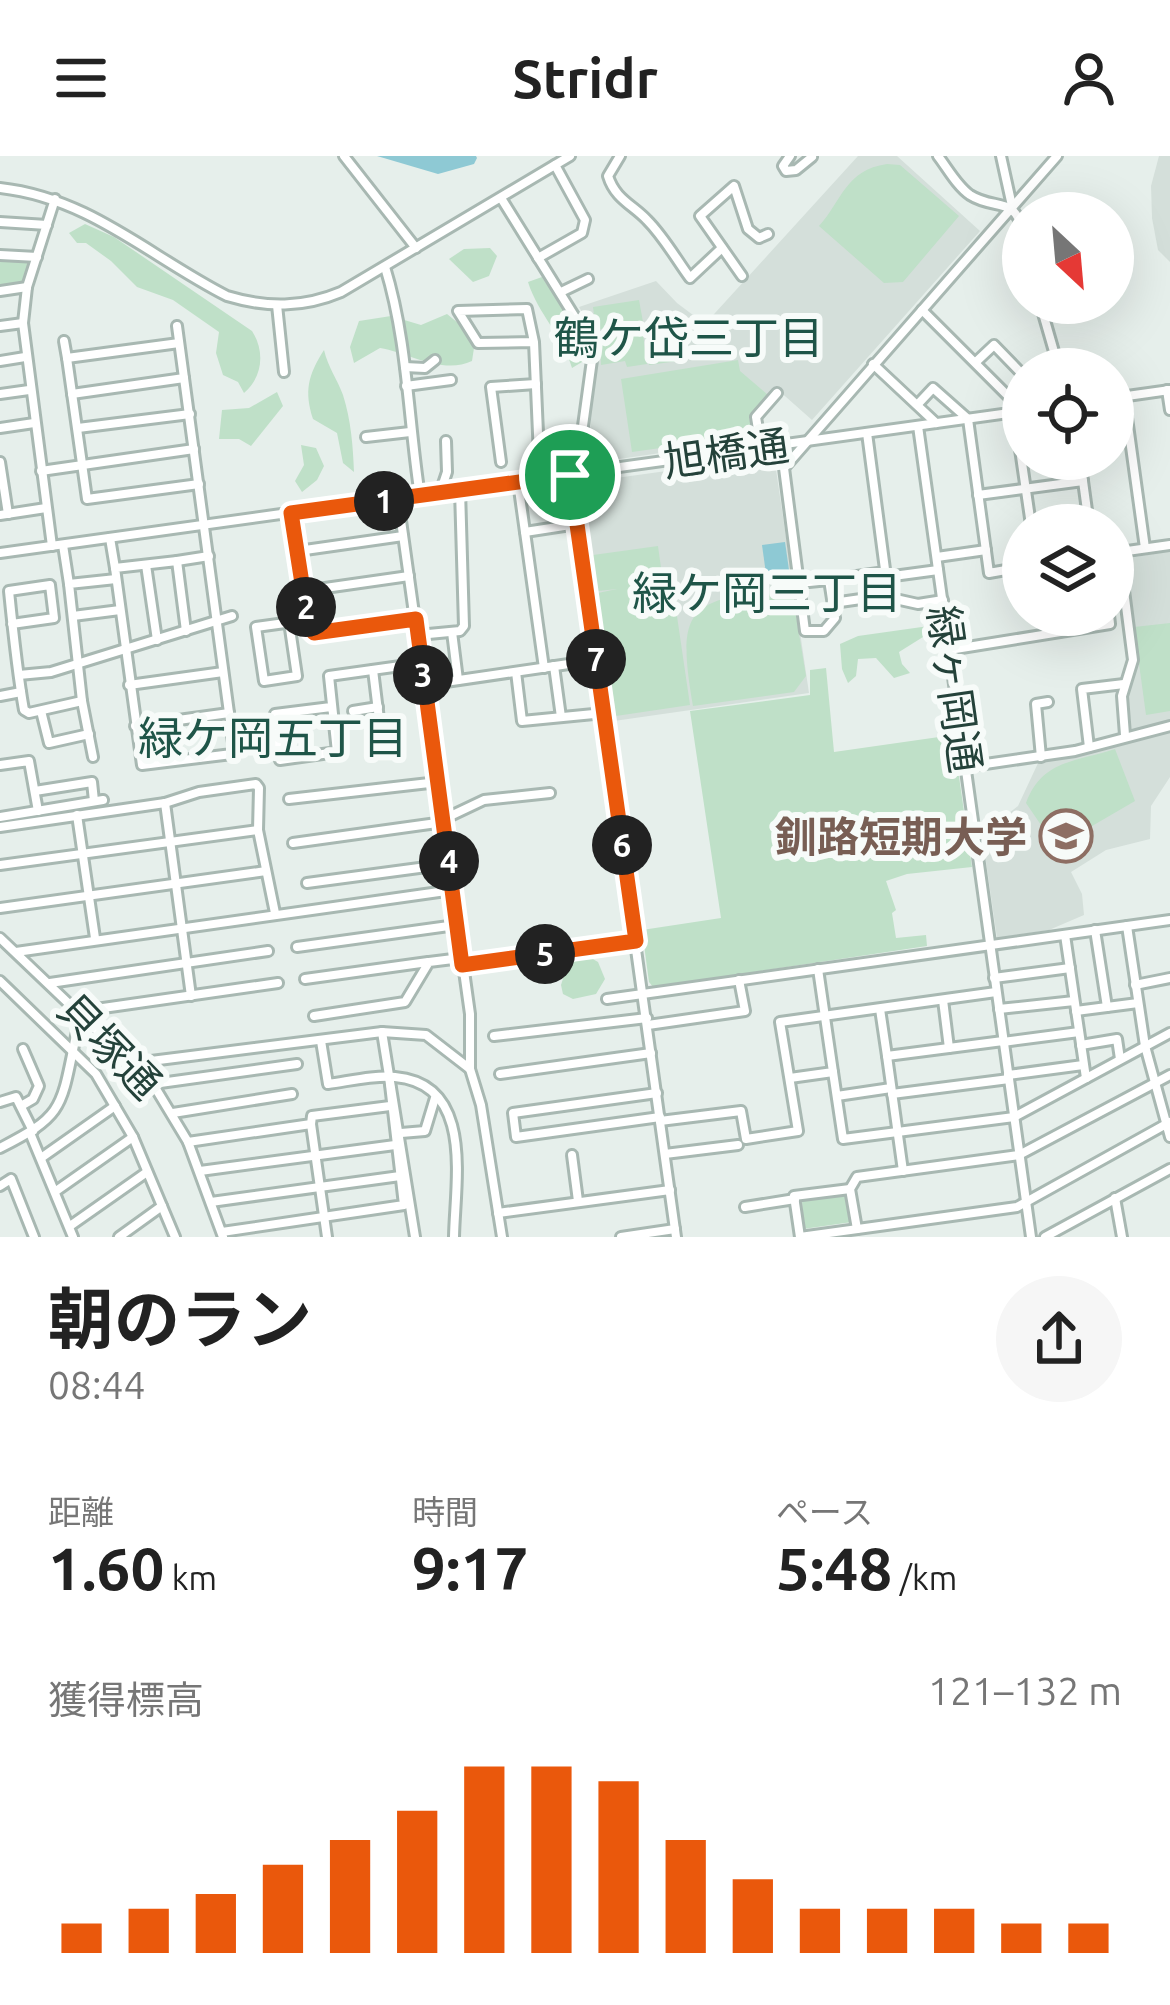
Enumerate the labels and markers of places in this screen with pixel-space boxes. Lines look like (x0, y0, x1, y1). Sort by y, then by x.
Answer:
pin (519, 424, 621, 526)
pin: 1 (354, 471, 414, 531)
pin: 2 (276, 577, 336, 637)
pin: 7 (566, 629, 626, 689)
pin: 3 (393, 645, 453, 705)
school or university icon: 釧路短期大学 (1038, 808, 1094, 864)
place label: 釧路短期大学 (775, 813, 1027, 860)
pin: 6 (592, 815, 652, 875)
pin: 4 (419, 831, 479, 891)
pin: 5 (515, 924, 575, 984)

